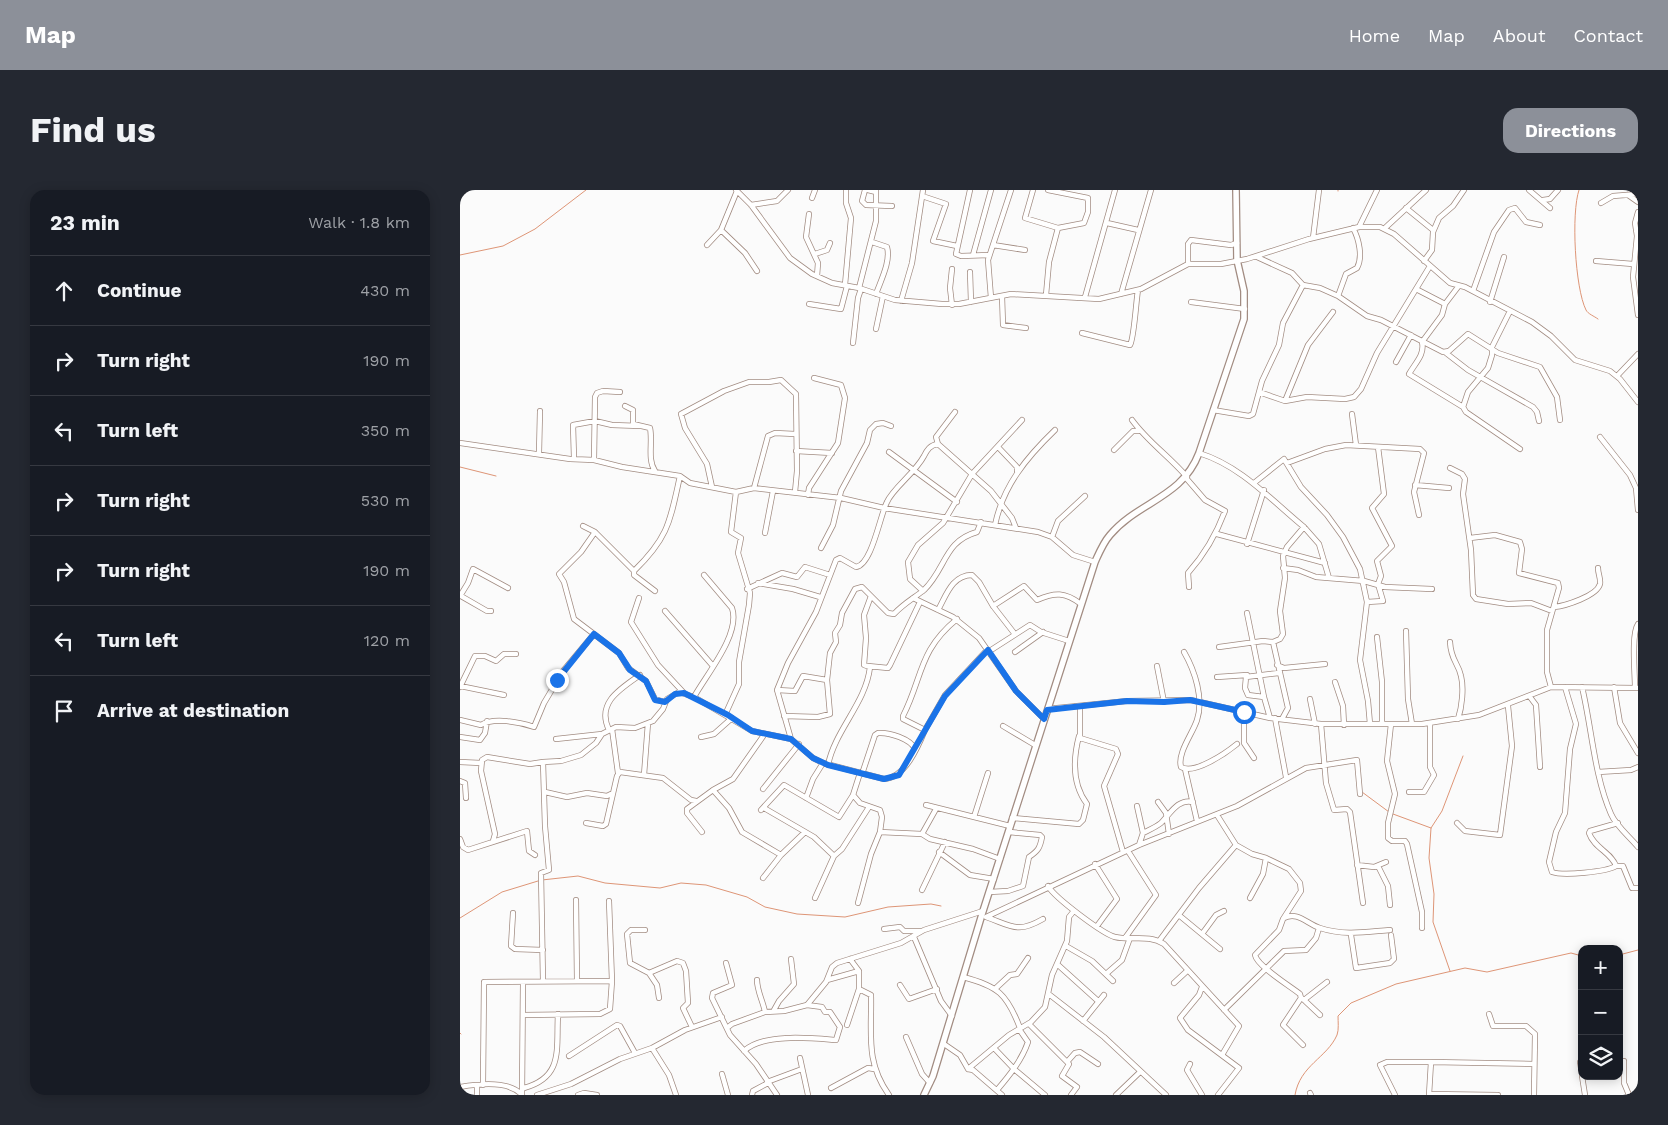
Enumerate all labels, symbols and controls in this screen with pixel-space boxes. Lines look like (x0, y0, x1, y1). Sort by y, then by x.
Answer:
text: Map (25, 21, 76, 49)
text: Home (1349, 25, 1400, 46)
text: Map (1428, 25, 1465, 46)
text: About (1493, 25, 1545, 46)
text: Contact (1573, 25, 1643, 46)
button: Directions (1503, 108, 1638, 153)
text: Find us (30, 109, 156, 151)
text: 23 min (50, 210, 120, 235)
text: Walk · 1.8 km (308, 213, 410, 232)
icon: ahead (50, 277, 78, 305)
text: Continue (97, 279, 181, 302)
text: 430 m (360, 281, 410, 300)
icon: right (50, 347, 78, 375)
text: Turn right (97, 349, 190, 372)
text: 190 m (363, 351, 410, 370)
icon: left (50, 417, 78, 445)
text: Turn left (97, 419, 178, 442)
text: 350 m (361, 421, 410, 440)
icon: right (50, 487, 78, 515)
text: Turn right (97, 489, 190, 512)
text: 530 m (361, 491, 410, 510)
icon: right (50, 557, 78, 585)
text: Turn right (97, 559, 190, 582)
text: 190 m (363, 561, 410, 580)
icon: left (50, 627, 78, 655)
text: Turn left (97, 629, 178, 652)
text: 120 m (364, 631, 410, 650)
route end (546, 669, 569, 692)
icon: arrive (50, 697, 78, 725)
text: Arrive at destination (97, 699, 289, 722)
route start (1233, 701, 1256, 724)
map controls (1578, 945, 1623, 1080)
button: + (1578, 945, 1623, 990)
button: − (1578, 990, 1623, 1035)
button: layers (1578, 1035, 1623, 1080)

